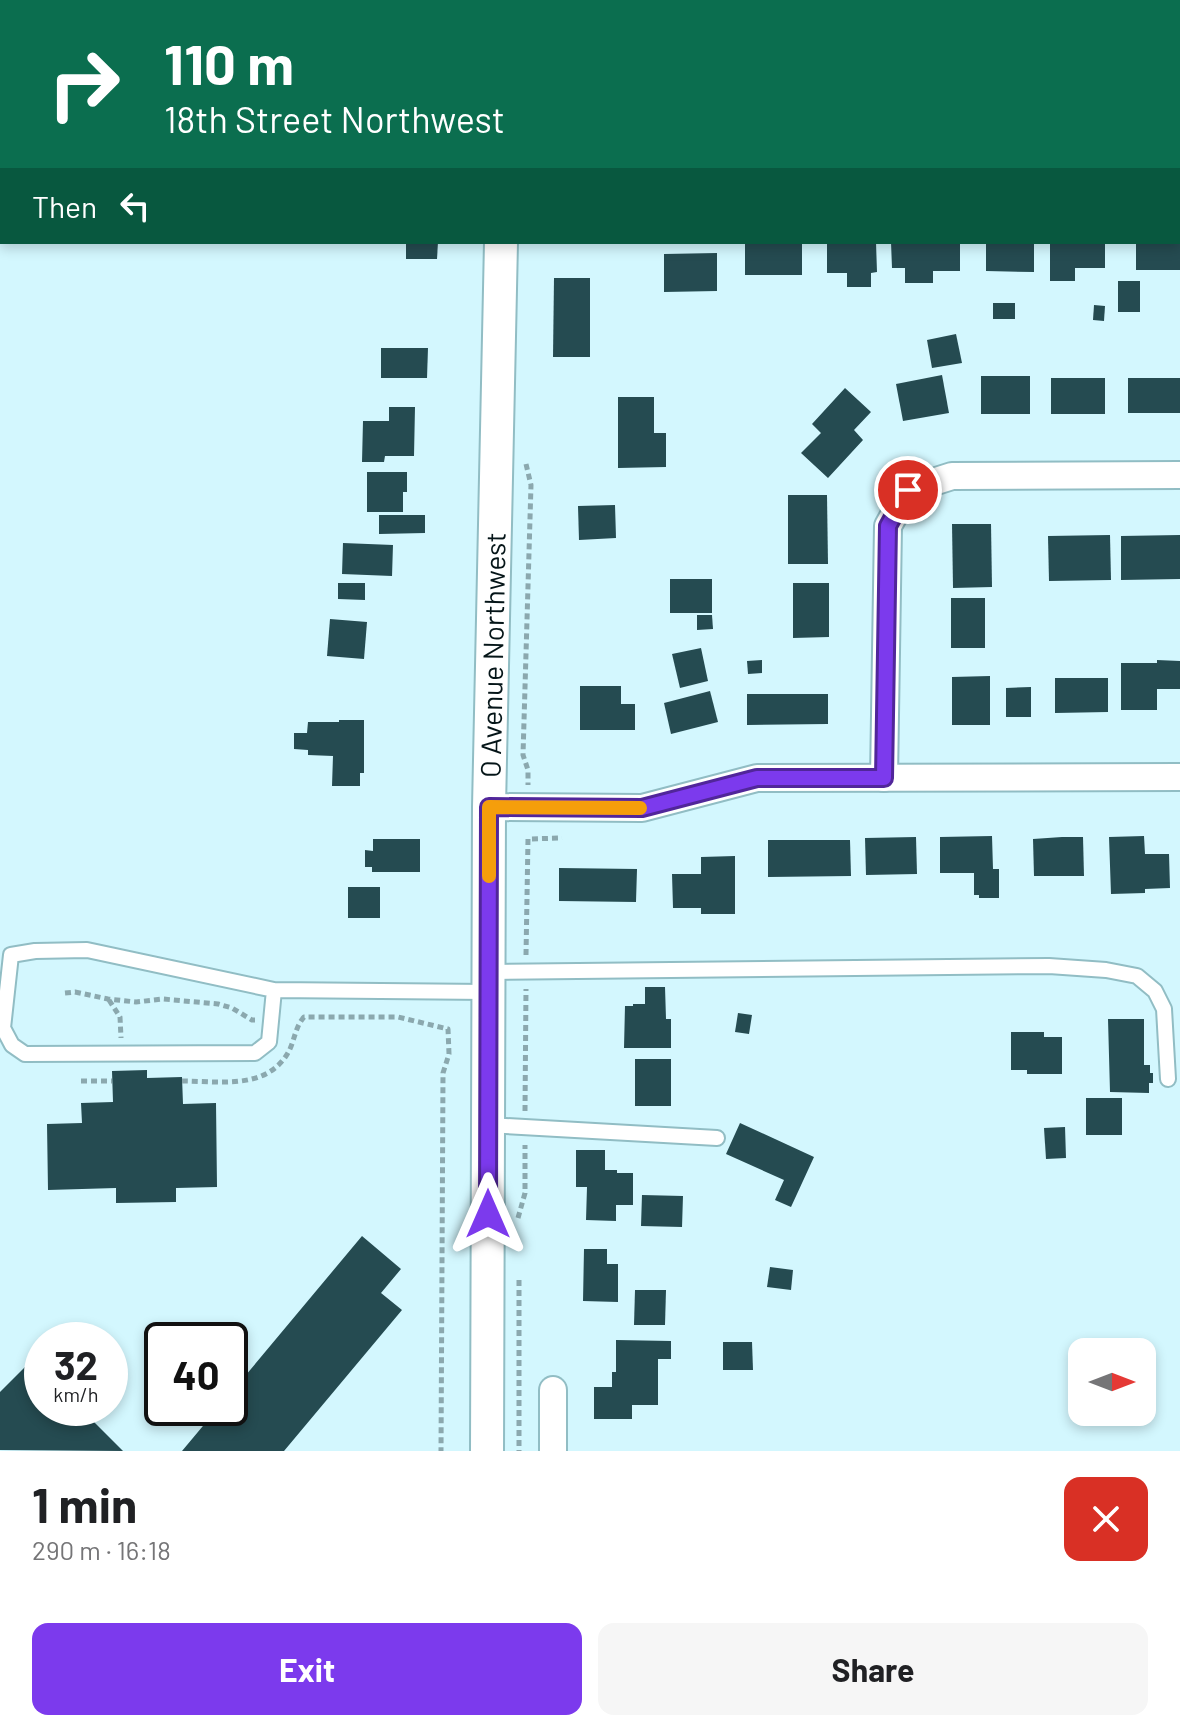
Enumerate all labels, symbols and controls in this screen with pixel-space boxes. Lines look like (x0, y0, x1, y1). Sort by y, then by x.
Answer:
text: 110 m (164, 29, 294, 96)
icon: right (32, 32, 136, 136)
text: 18th Street Northwest (164, 97, 505, 140)
icon: left (113, 184, 157, 228)
text: Then (32, 188, 97, 224)
pin (874, 456, 942, 524)
icon: arrive (886, 468, 930, 512)
street label: O Avenue Northwest (473, 532, 512, 778)
position arrow (446, 1172, 530, 1256)
speed limit sign: 40 (144, 1322, 248, 1426)
north arrow (1068, 1338, 1156, 1426)
map controls (1068, 1338, 1156, 1426)
text: 32 (54, 1340, 98, 1388)
text: km/h (53, 1382, 99, 1406)
text: 1 min (32, 1475, 137, 1533)
button: close (1064, 1477, 1148, 1561)
text: 290 m · 16:18 (32, 1534, 171, 1565)
button: Exit (32, 1623, 582, 1715)
button: Share (598, 1623, 1148, 1715)

